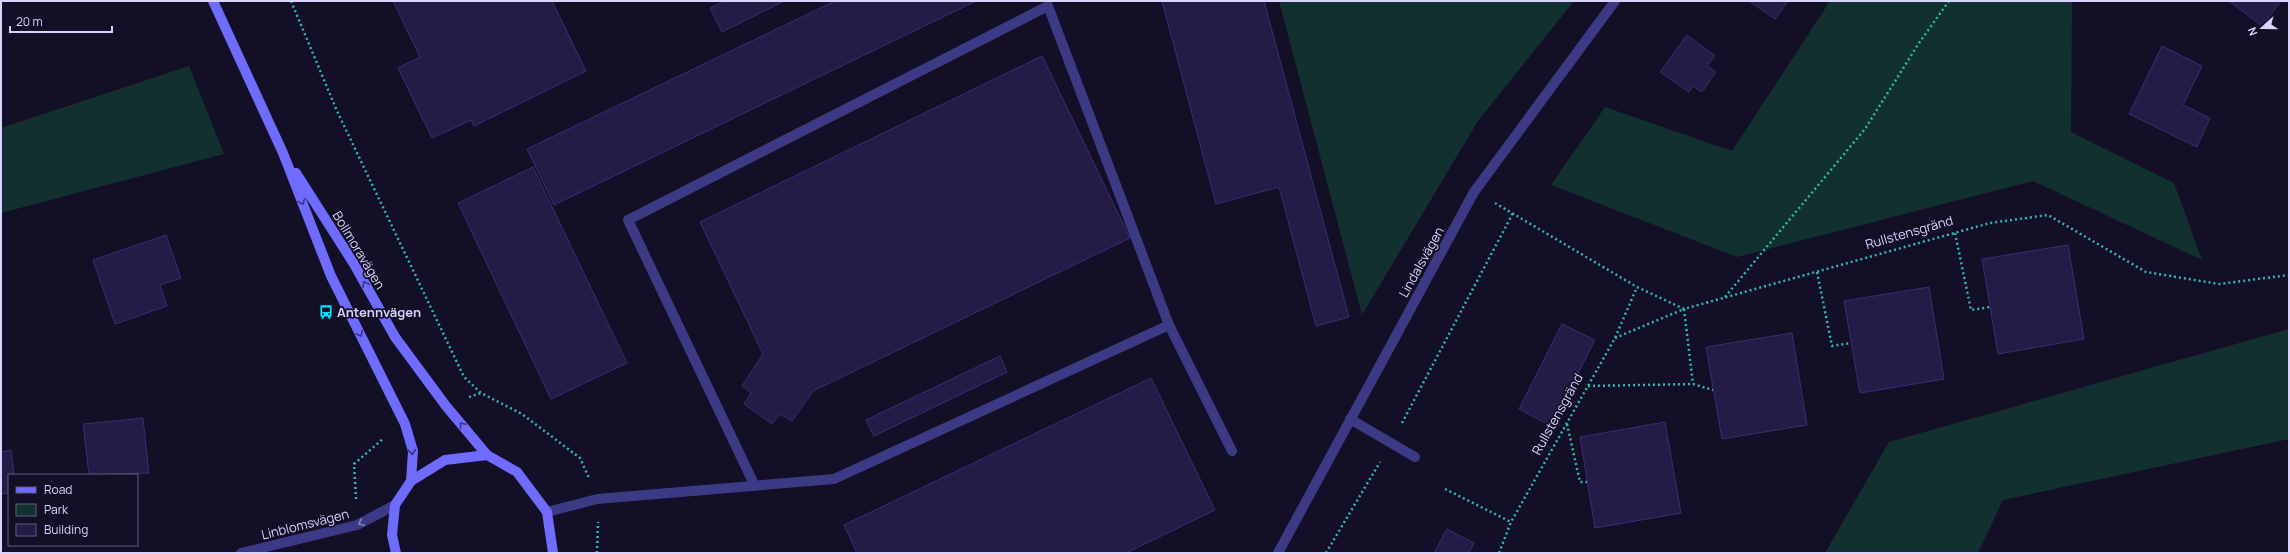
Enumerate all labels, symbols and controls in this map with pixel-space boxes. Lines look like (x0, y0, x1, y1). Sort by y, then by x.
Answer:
scale bar (10, 8, 112, 34)
north arrow (2242, 8, 2282, 48)
text: 20 m (16, 13, 43, 30)
text: N (2244, 25, 2261, 38)
one-way arrow (298, 198, 306, 205)
street label: Bollmoravägen (329, 208, 389, 292)
street label: Rullstensgränd (1863, 211, 1955, 253)
street label: Lindalsvägen (1394, 223, 1448, 301)
one-way arrow (362, 281, 370, 288)
place label: Antennvägen (337, 303, 421, 321)
bus stop icon: Antennvägen (318, 304, 334, 320)
one-way arrow (355, 329, 363, 337)
street label: Rullstensgränd (1527, 370, 1587, 458)
one-way arrow (459, 423, 466, 430)
one-way arrow (407, 449, 416, 455)
legend (8, 474, 138, 546)
text: Road (44, 481, 72, 498)
text: Park (44, 501, 69, 518)
street label: Linblomsvägen (259, 504, 351, 544)
one-way arrow (358, 518, 365, 526)
text: Building (44, 521, 88, 538)

